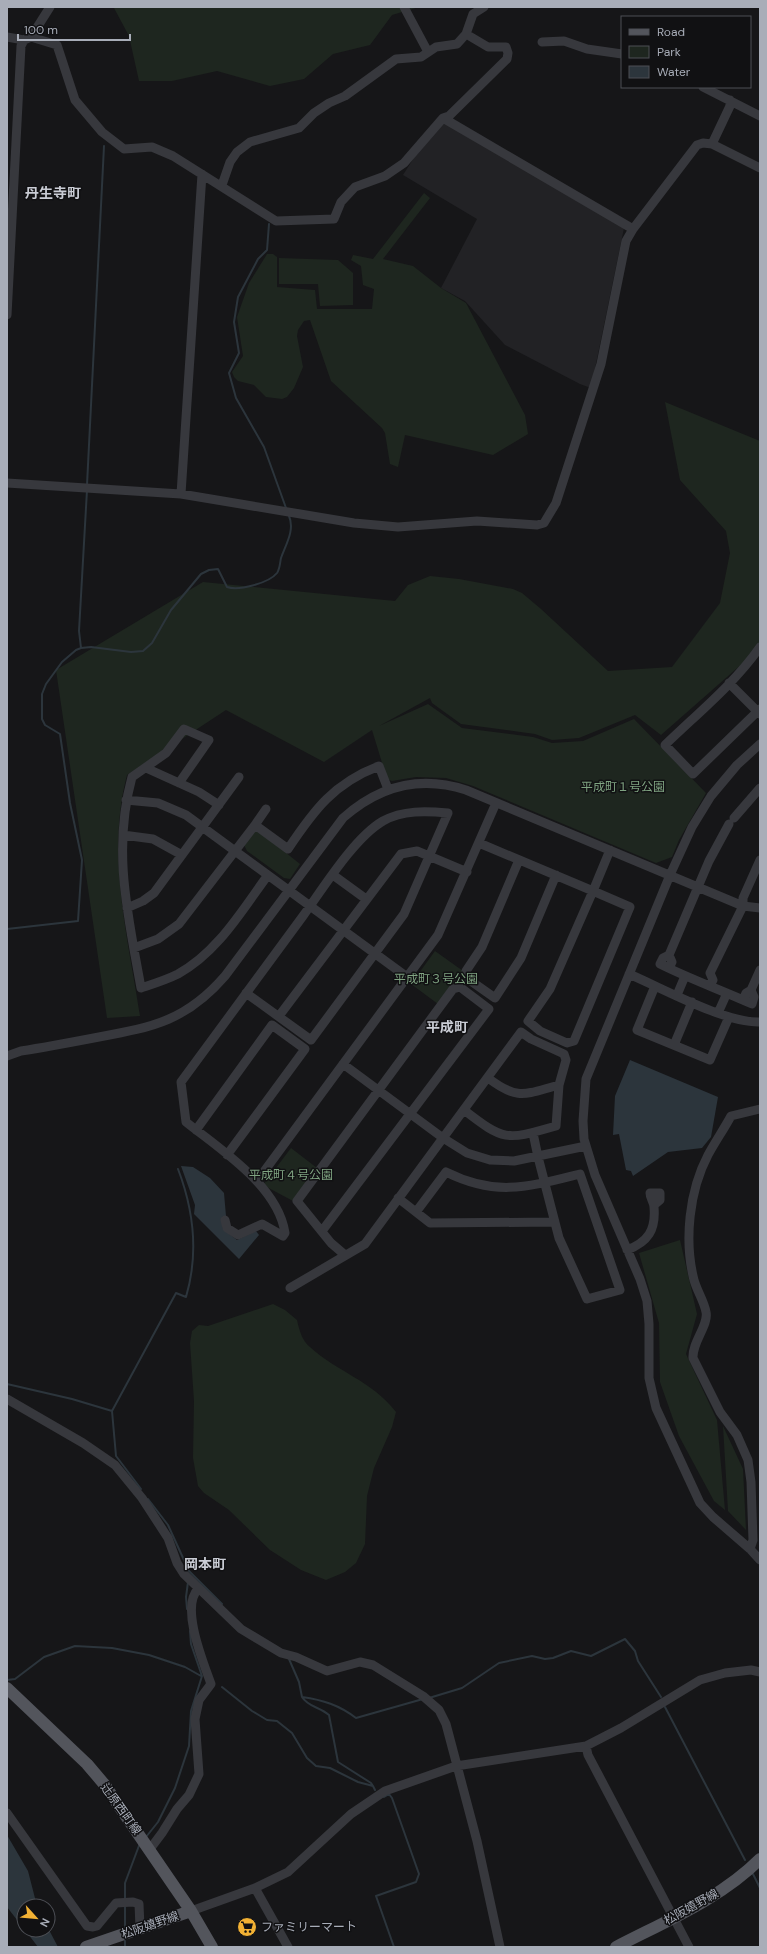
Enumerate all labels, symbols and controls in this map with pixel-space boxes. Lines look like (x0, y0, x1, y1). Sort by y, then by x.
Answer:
scale bar (18, 16, 130, 42)
legend (621, 16, 751, 88)
text: 100 m (24, 22, 58, 38)
text: Road (657, 24, 685, 40)
text: Park (657, 44, 681, 60)
text: Water (657, 64, 691, 80)
district label: 丹生寺町 (25, 184, 81, 202)
park label: 平成町１号公園 (581, 779, 665, 795)
park label: 平成町３号公園 (394, 971, 478, 987)
district label: 平成町 (426, 1018, 468, 1036)
park label: 平成町４号公園 (249, 1167, 333, 1183)
district label: 岡本町 (184, 1555, 226, 1573)
street label: 辻原西町線 (97, 1780, 145, 1838)
street label: 松阪嬉野線 (661, 1885, 721, 1929)
north arrow (16, 1898, 56, 1938)
street label: 松阪嬉野線 (119, 1908, 181, 1942)
text: N (37, 1916, 53, 1929)
supermarket icon: ファミリーマート (236, 1916, 258, 1938)
place label: ファミリーマート (261, 1919, 357, 1935)

